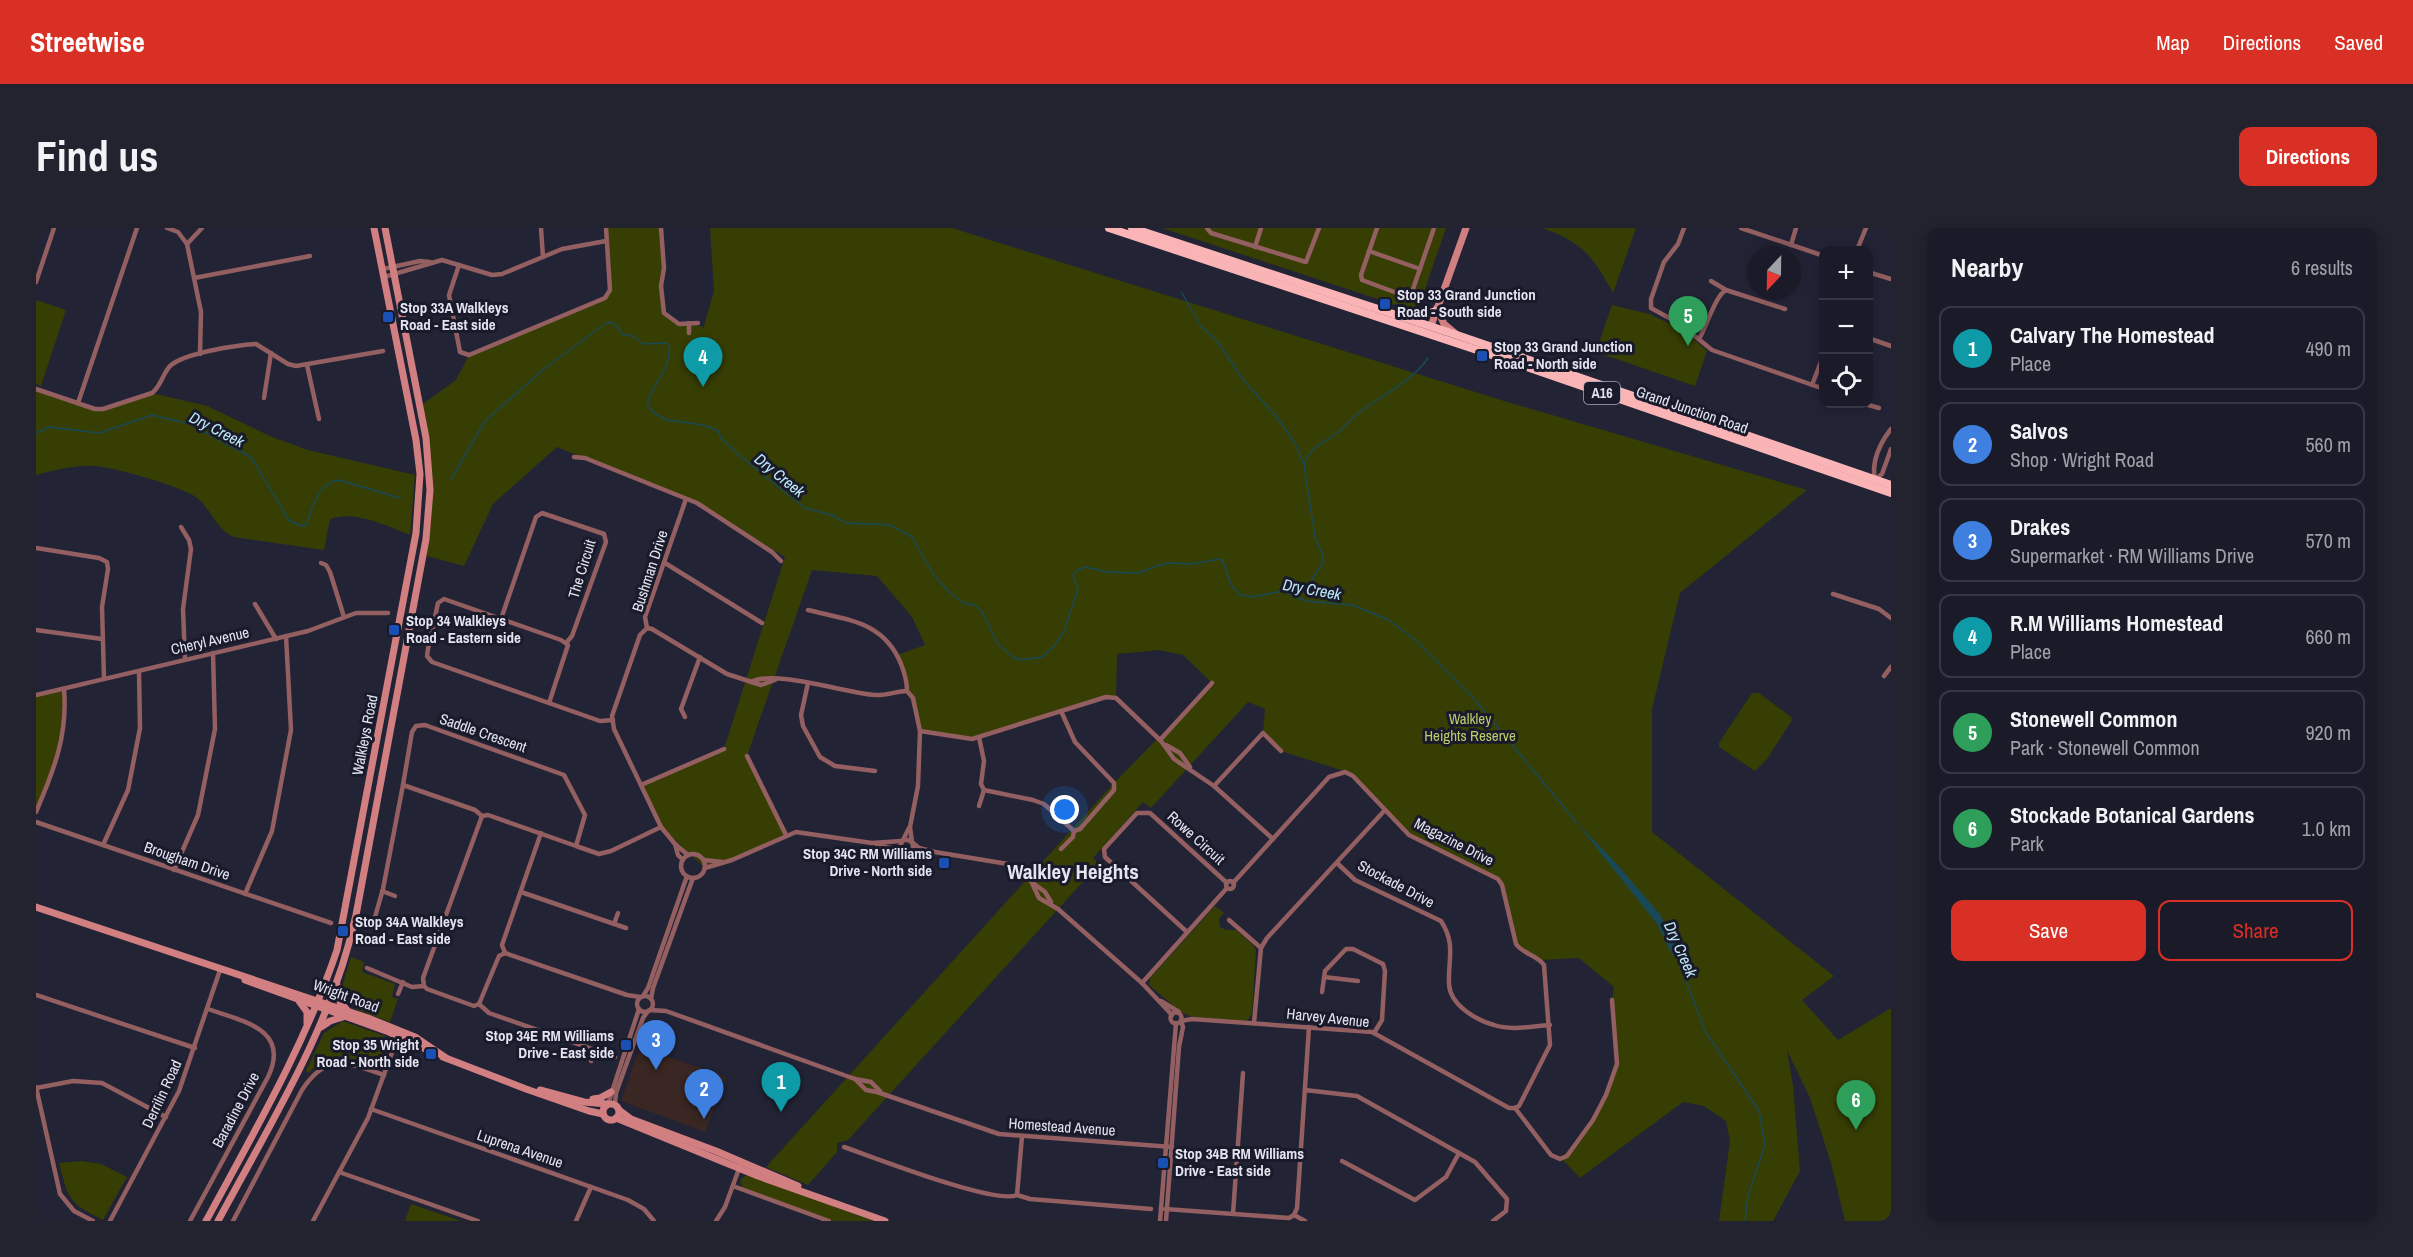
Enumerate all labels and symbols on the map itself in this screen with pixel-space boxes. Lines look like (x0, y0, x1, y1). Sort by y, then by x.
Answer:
north arrow (1747, 246, 1801, 300)
place label: Stop 33 Grand Junction Road - South side (1397, 284, 1536, 322)
pin: 5 (1668, 296, 1708, 346)
place label: Stop 33A Walkleys Road - East side (400, 297, 509, 335)
marker: Stop 33 Grand Junction Road - South side (1378, 297, 1392, 311)
marker: Stop 33A Walkleys Road - East side (381, 310, 395, 324)
place label: Stop 33 Grand Junction Road - North side (1494, 336, 1633, 374)
pin: 4 (684, 338, 722, 387)
marker: Stop 33 Grand Junction Road - North side (1475, 349, 1489, 363)
street label: Grand Junction Road (1633, 381, 1751, 438)
road number: A16 (1584, 382, 1620, 404)
water label: Dry Creek (186, 406, 249, 452)
water label: Dry Creek (750, 448, 810, 502)
street label: Bushman Drive (626, 527, 673, 614)
street label: The Circuit (563, 536, 601, 601)
water label: Dry Creek (1281, 573, 1343, 605)
place label: Stop 34 Walkleys Road - Eastern side (406, 610, 521, 648)
street label: Cheryl Avenue (169, 621, 251, 660)
marker: Stop 34 Walkleys Road - Eastern side (387, 623, 401, 637)
street label: Walkleys Road (346, 693, 383, 777)
street label: Saddle Crescent (437, 708, 530, 757)
park label: Walkley Heights Reserve (1424, 708, 1516, 746)
your location (1050, 795, 1079, 824)
street label: Rowe Circuit (1163, 806, 1230, 870)
street label: Magazine Drive (1411, 812, 1498, 871)
street label: Brougham Drive (141, 836, 233, 885)
place label: Stop 34C RM Williams Drive - North side (803, 843, 932, 881)
street label: Stockade Drive (1354, 855, 1438, 913)
marker: Stop 34C RM Williams Drive - North side (937, 856, 951, 870)
district label: Walkley Heights (1007, 857, 1139, 886)
place label: Stop 34A Walkleys Road - East side (355, 911, 464, 949)
water label: Dry Creek (1659, 918, 1703, 981)
marker: Stop 34A Walkleys Road - East side (336, 924, 350, 938)
street label: Wright Road (310, 974, 382, 1017)
street label: Harvey Avenue (1286, 1003, 1371, 1032)
pin: 3 (636, 1020, 676, 1070)
place label: Stop 34E RM Williams Drive - East side (486, 1025, 614, 1063)
place label: Stop 35 Wright Road - North side (316, 1034, 419, 1072)
marker: Stop 34E RM Williams Drive - East side (619, 1038, 633, 1052)
marker: Stop 35 Wright Road - North side (424, 1047, 438, 1061)
street label: Derrilin Road (137, 1056, 187, 1131)
pin: 1 (762, 1062, 800, 1112)
street label: Baradine Drive (207, 1068, 264, 1151)
pin: 2 (684, 1070, 724, 1119)
pin: 6 (1836, 1080, 1876, 1130)
street label: Homestead Avenue (1008, 1112, 1116, 1141)
street label: Luprena Avenue (474, 1124, 566, 1173)
place label: Stop 34B RM Williams Drive - East side (1175, 1143, 1304, 1181)
marker: Stop 34B RM Williams Drive - East side (1156, 1156, 1170, 1170)

